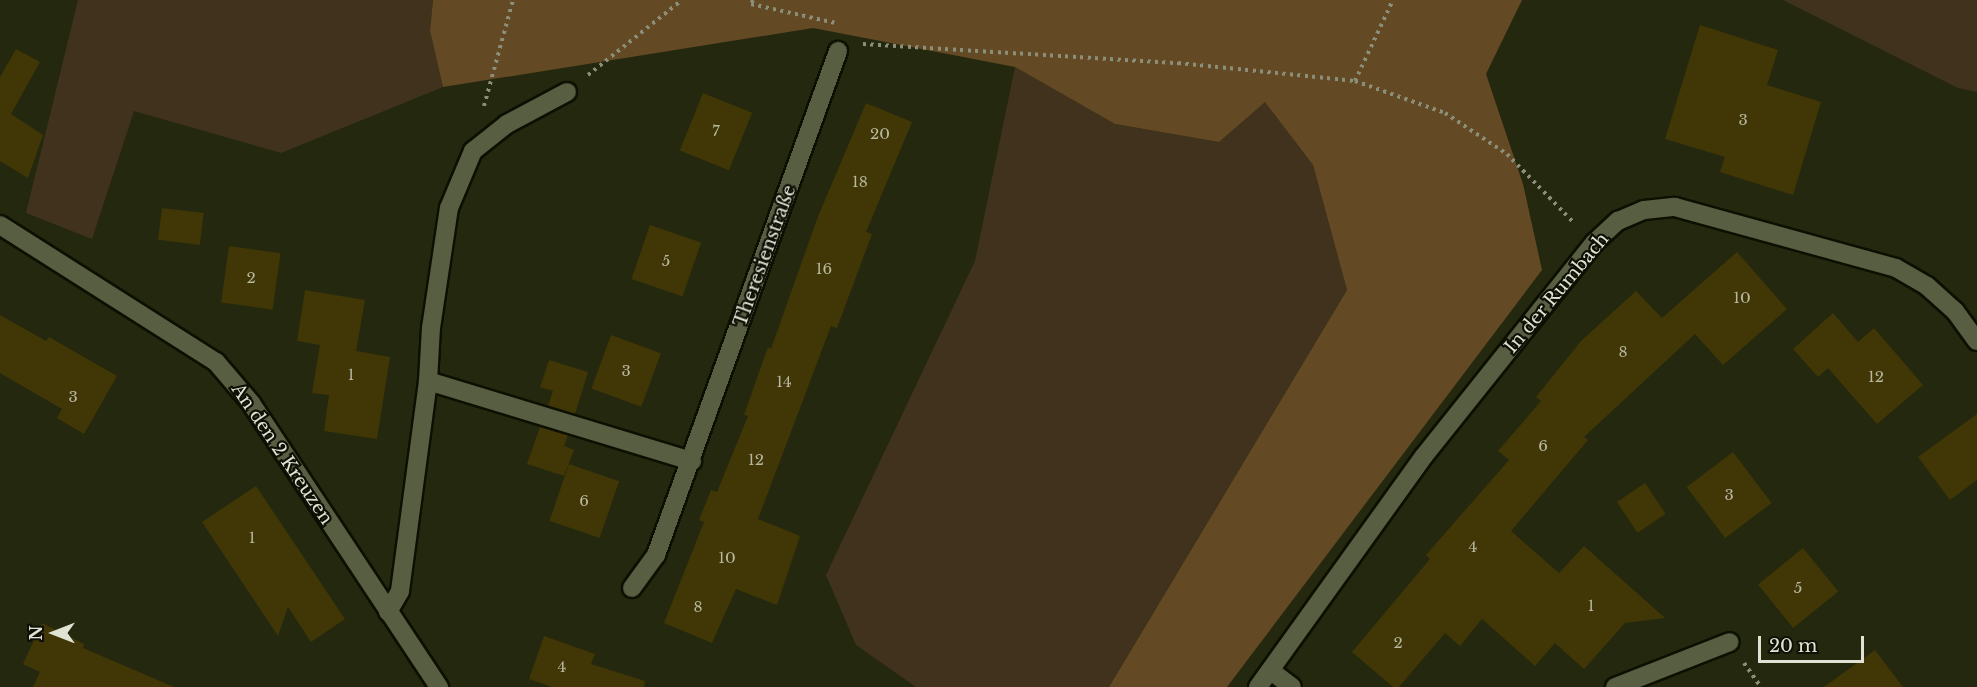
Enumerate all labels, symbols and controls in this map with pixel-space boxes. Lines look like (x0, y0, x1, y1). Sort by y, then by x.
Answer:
house number: 3 (1738, 111, 1748, 129)
house number: 7 (712, 122, 720, 140)
house number: 20 (870, 125, 890, 143)
house number: 18 (852, 173, 868, 191)
street label: Theresienstraße (729, 182, 801, 330)
street label: In der Rumbach (1500, 228, 1614, 358)
house number: 5 (662, 252, 670, 270)
house number: 16 (816, 260, 832, 278)
house number: 2 (246, 269, 256, 287)
house number: 10 (1733, 289, 1751, 307)
house number: 8 (1618, 343, 1628, 361)
house number: 3 (621, 362, 631, 380)
house number: 1 (348, 366, 354, 384)
house number: 12 (1868, 368, 1884, 386)
house number: 14 (776, 373, 792, 391)
street label: An den 2 Kreuzen (227, 379, 337, 529)
house number: 3 (68, 388, 78, 406)
house number: 6 (1538, 437, 1548, 455)
house number: 12 (748, 451, 764, 469)
house number: 3 (1724, 486, 1734, 504)
house number: 6 (579, 492, 589, 510)
house number: 1 (249, 529, 255, 547)
house number: 4 (1469, 538, 1477, 556)
house number: 10 (718, 549, 736, 567)
house number: 5 (1794, 579, 1802, 597)
house number: 1 (1588, 597, 1594, 615)
house number: 8 (693, 598, 703, 616)
north arrow (24, 603, 84, 663)
scale bar (1761, 624, 1868, 662)
text: N (26, 625, 46, 641)
house number: 2 (1393, 634, 1403, 652)
text: 20 m (1769, 635, 1817, 657)
house number: 4 (558, 658, 566, 676)

